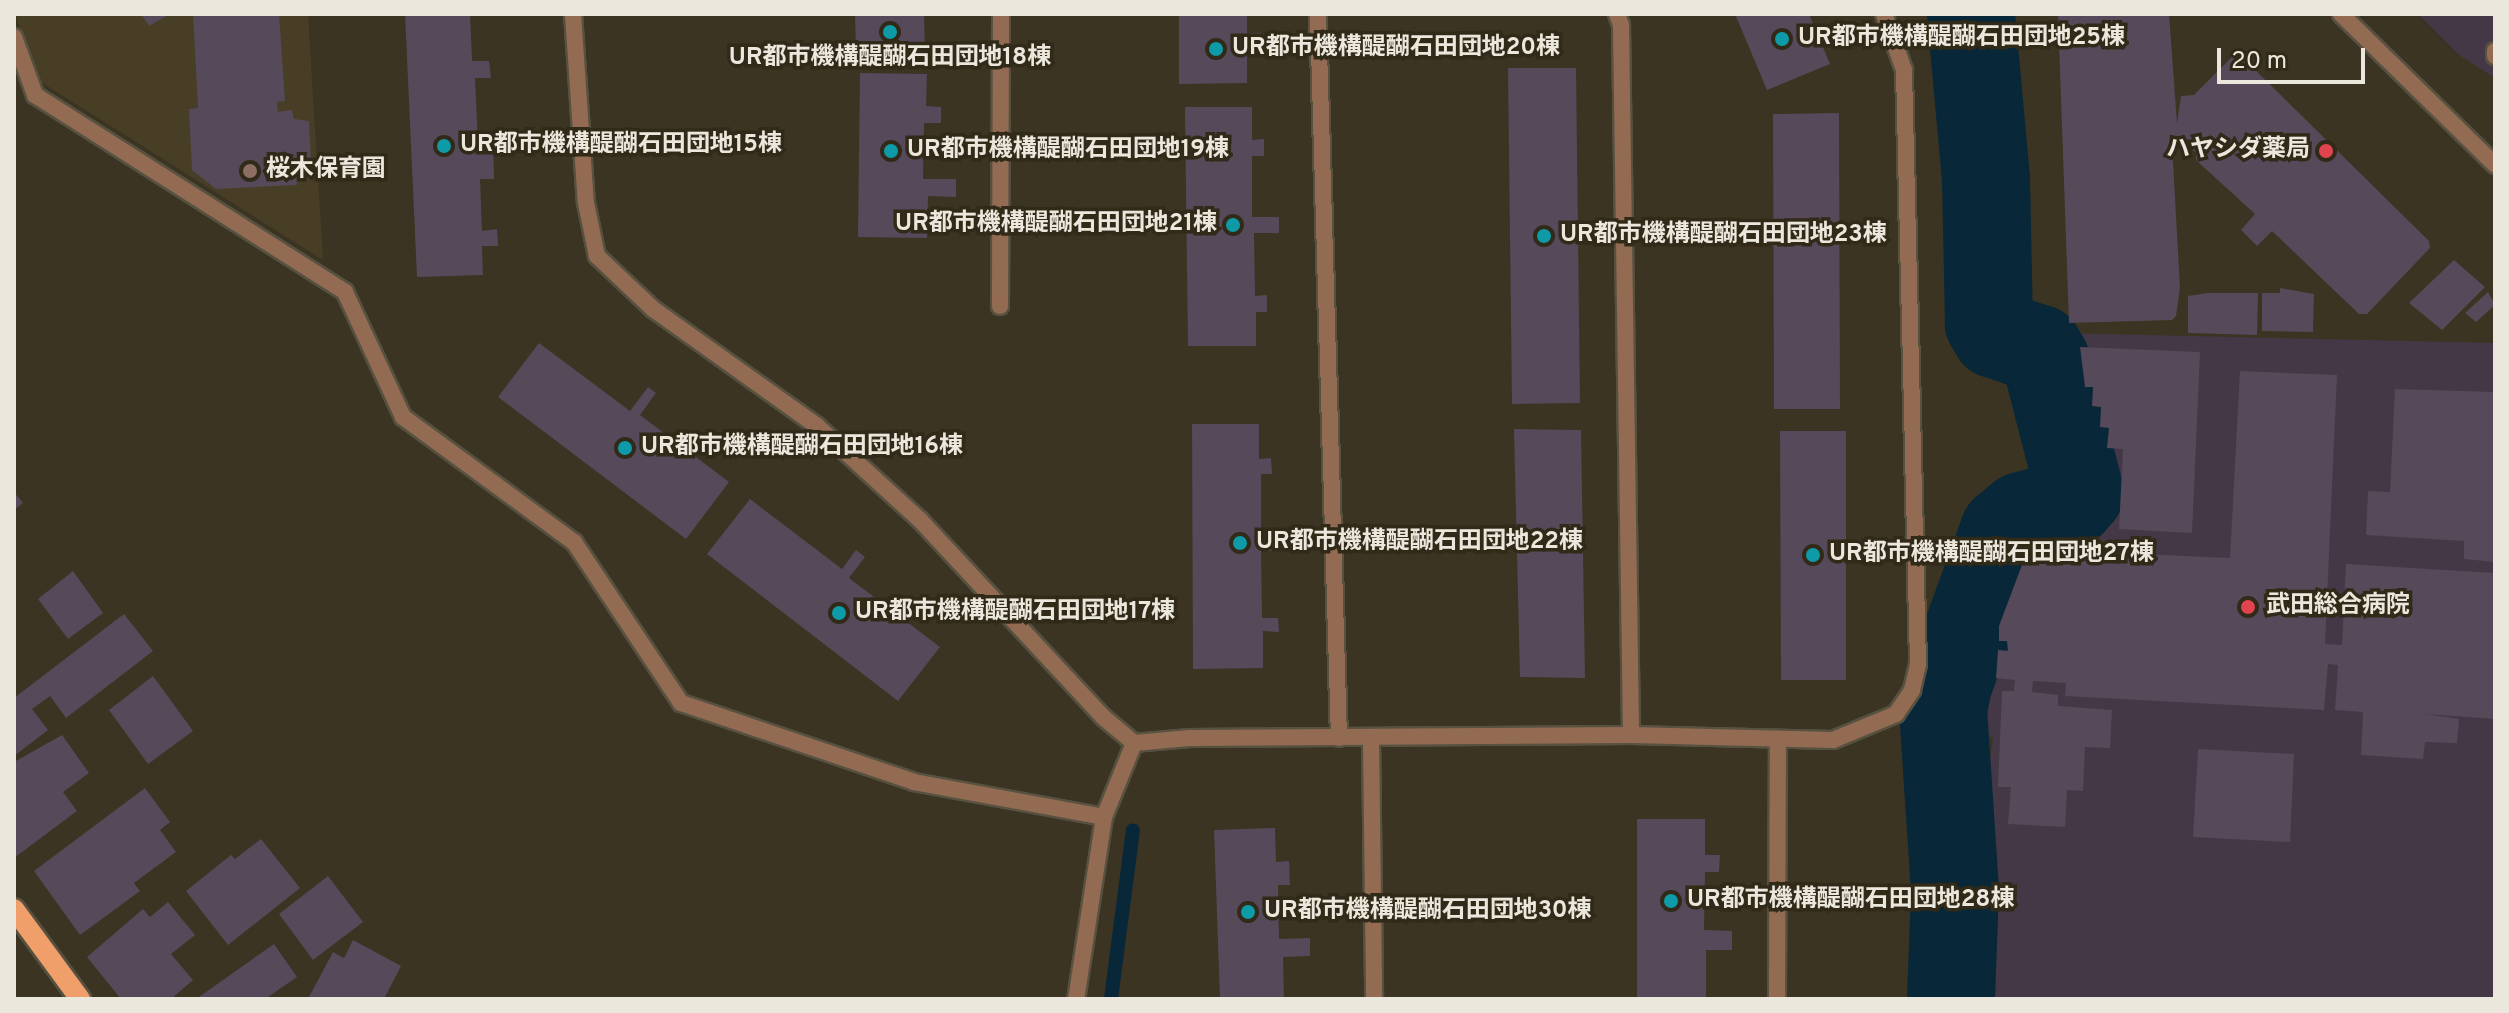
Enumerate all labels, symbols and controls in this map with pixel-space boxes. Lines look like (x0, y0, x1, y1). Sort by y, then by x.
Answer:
marker: UR都市機構醍醐石田団地18棟 (881, 23, 899, 41)
place label: UR都市機構醍醐石田団地25棟 (1798, 25, 2125, 53)
marker: UR都市機構醍醐石田団地25棟 (1773, 30, 1791, 48)
scale bar (2221, 32, 2369, 82)
place label: UR都市機構醍醐石田団地20棟 (1232, 35, 1560, 63)
marker: UR都市機構醍醐石田団地20棟 (1207, 40, 1225, 58)
place label: UR都市機構醍醐石田団地18棟 (729, 45, 1051, 73)
text: 20 m (2231, 47, 2287, 77)
place label: UR都市機構醍醐石田団地15棟 (460, 132, 782, 160)
marker: UR都市機構醍醐石田団地15棟 (435, 137, 453, 155)
place label: UR都市機構醍醐石田団地19棟 (907, 137, 1229, 165)
place label: ハヤシダ薬局 (2166, 137, 2310, 165)
marker: UR都市機構醍醐石田団地19棟 (882, 142, 900, 160)
marker: ハヤシダ薬局 (2317, 142, 2335, 160)
place label: 桜木保育園 (266, 157, 386, 185)
marker: 桜木保育園 (241, 162, 259, 180)
place label: UR都市機構醍醐石田団地21棟 (895, 211, 1217, 239)
marker: UR都市機構醍醐石田団地21棟 (1224, 216, 1242, 234)
place label: UR都市機構醍醐石田団地23棟 (1560, 222, 1887, 250)
marker: UR都市機構醍醐石田団地23棟 (1535, 227, 1553, 245)
place label: UR都市機構醍醐石田団地16棟 (641, 434, 963, 462)
marker: UR都市機構醍醐石田団地16棟 (616, 439, 634, 457)
place label: UR都市機構醍醐石田団地22棟 (1256, 529, 1583, 557)
marker: UR都市機構醍醐石田団地22棟 (1231, 534, 1249, 552)
place label: UR都市機構醍醐石田団地27棟 (1829, 541, 2154, 569)
marker: UR都市機構醍醐石田団地27棟 (1804, 546, 1822, 564)
place label: 武田総合病院 (2266, 593, 2410, 621)
marker: 武田総合病院 (2237, 596, 2259, 618)
place label: UR都市機構醍醐石田団地17棟 (855, 599, 1175, 627)
marker: UR都市機構醍醐石田団地17棟 (830, 604, 848, 622)
place label: UR都市機構醍醐石田団地28棟 (1687, 887, 2014, 915)
marker: UR都市機構醍醐石田団地28棟 (1662, 892, 1680, 910)
place label: UR都市機構醍醐石田団地30棟 (1264, 898, 1591, 926)
marker: UR都市機構醍醐石田団地30棟 (1239, 903, 1257, 921)

